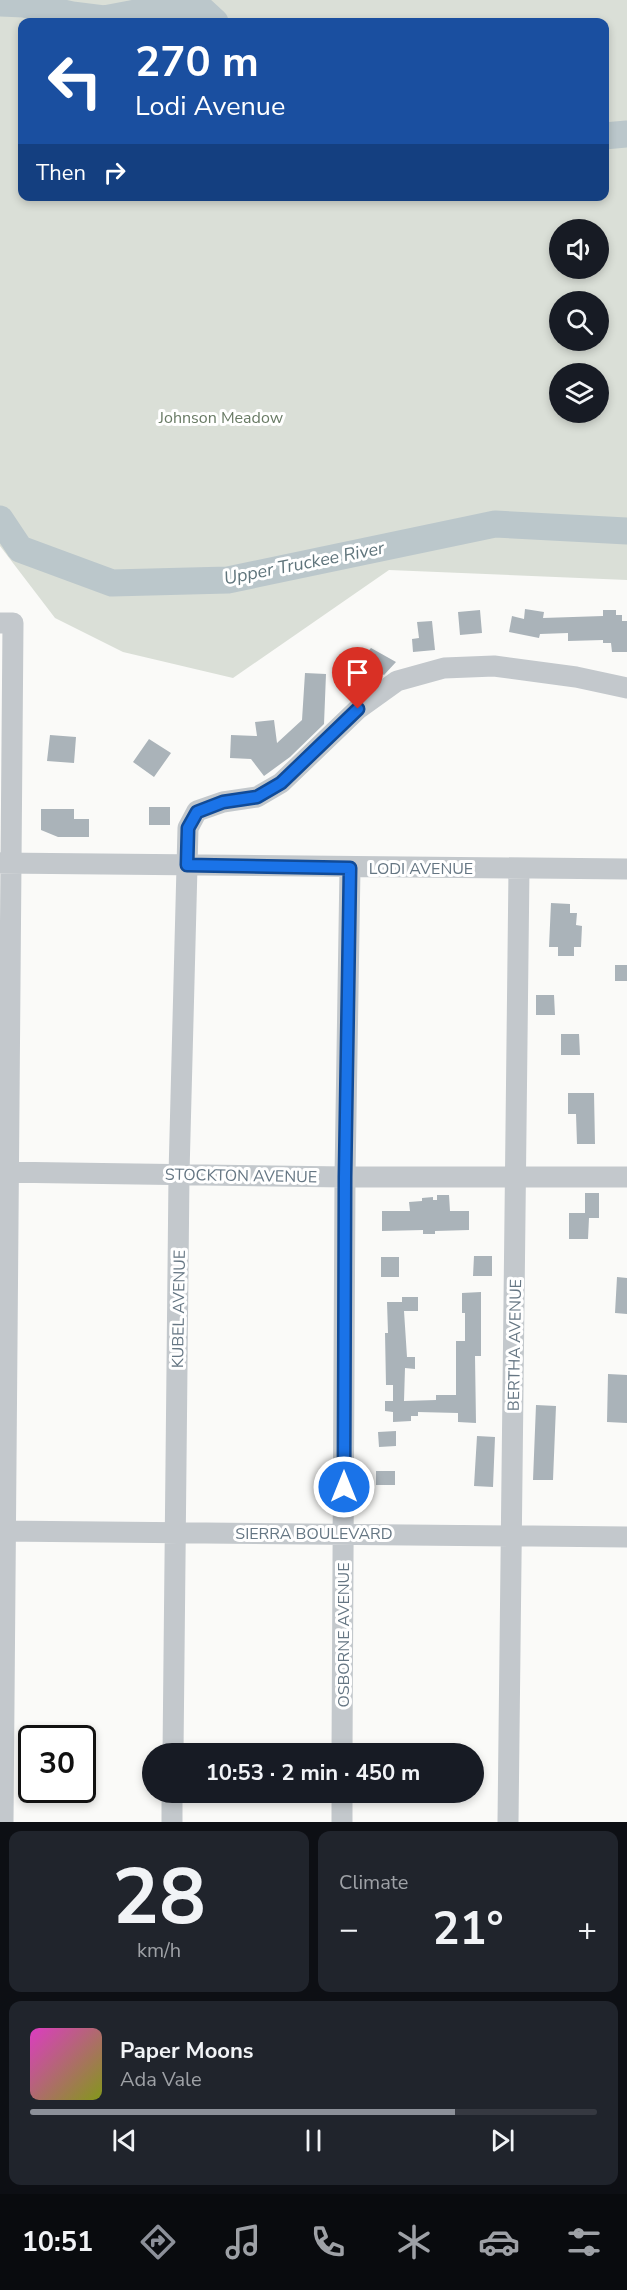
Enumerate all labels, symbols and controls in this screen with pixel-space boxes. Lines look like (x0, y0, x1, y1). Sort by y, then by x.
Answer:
text: 270 m (135, 34, 259, 91)
icon: left (36, 42, 114, 120)
text: Lodi Avenue (135, 88, 285, 125)
icon: right (98, 156, 131, 189)
text: Then (36, 158, 86, 188)
map controls (549, 219, 609, 423)
button: sound (549, 219, 609, 279)
button: search (549, 291, 609, 351)
button: layers (549, 363, 609, 423)
park label: Johnson Meadow (158, 407, 284, 429)
water label: Upper Truckee River (222, 536, 387, 590)
pin (332, 647, 383, 709)
icon: arrive (341, 656, 374, 689)
street label: LODI AVENUE (369, 858, 473, 880)
street label: STOCKTON AVENUE (165, 1164, 317, 1188)
street label: KUBEL AVENUE (167, 1250, 191, 1368)
street label: BERTHA AVENUE (503, 1279, 527, 1411)
position arrow (312, 1455, 376, 1519)
street label: SIERRA BOULEVARD (235, 1523, 393, 1545)
street label: OSBORNE AVENUE (333, 1562, 355, 1708)
speed limit sign: 30 (18, 1725, 96, 1803)
text: 10:53 · 2 min · 450 m (206, 1758, 420, 1788)
text: 28 (112, 1844, 206, 1951)
text: Climate (339, 1869, 408, 1896)
text: 21° (432, 1899, 504, 1960)
text: − (339, 1907, 359, 1952)
text: + (577, 1907, 597, 1952)
text: km/h (137, 1937, 181, 1964)
text: Paper Moons (120, 2036, 254, 2066)
text: Ada Vale (120, 2066, 202, 2093)
icon: previous (108, 2124, 141, 2157)
icon: pause (297, 2124, 330, 2157)
icon: next (486, 2124, 519, 2157)
icon: directions (137, 2221, 179, 2263)
icon: music (222, 2221, 264, 2263)
icon: phone (307, 2221, 349, 2263)
icon: climate (393, 2221, 435, 2263)
icon: car (478, 2221, 520, 2263)
icon: filters (563, 2221, 605, 2263)
text: 10:51 (22, 2224, 93, 2261)

